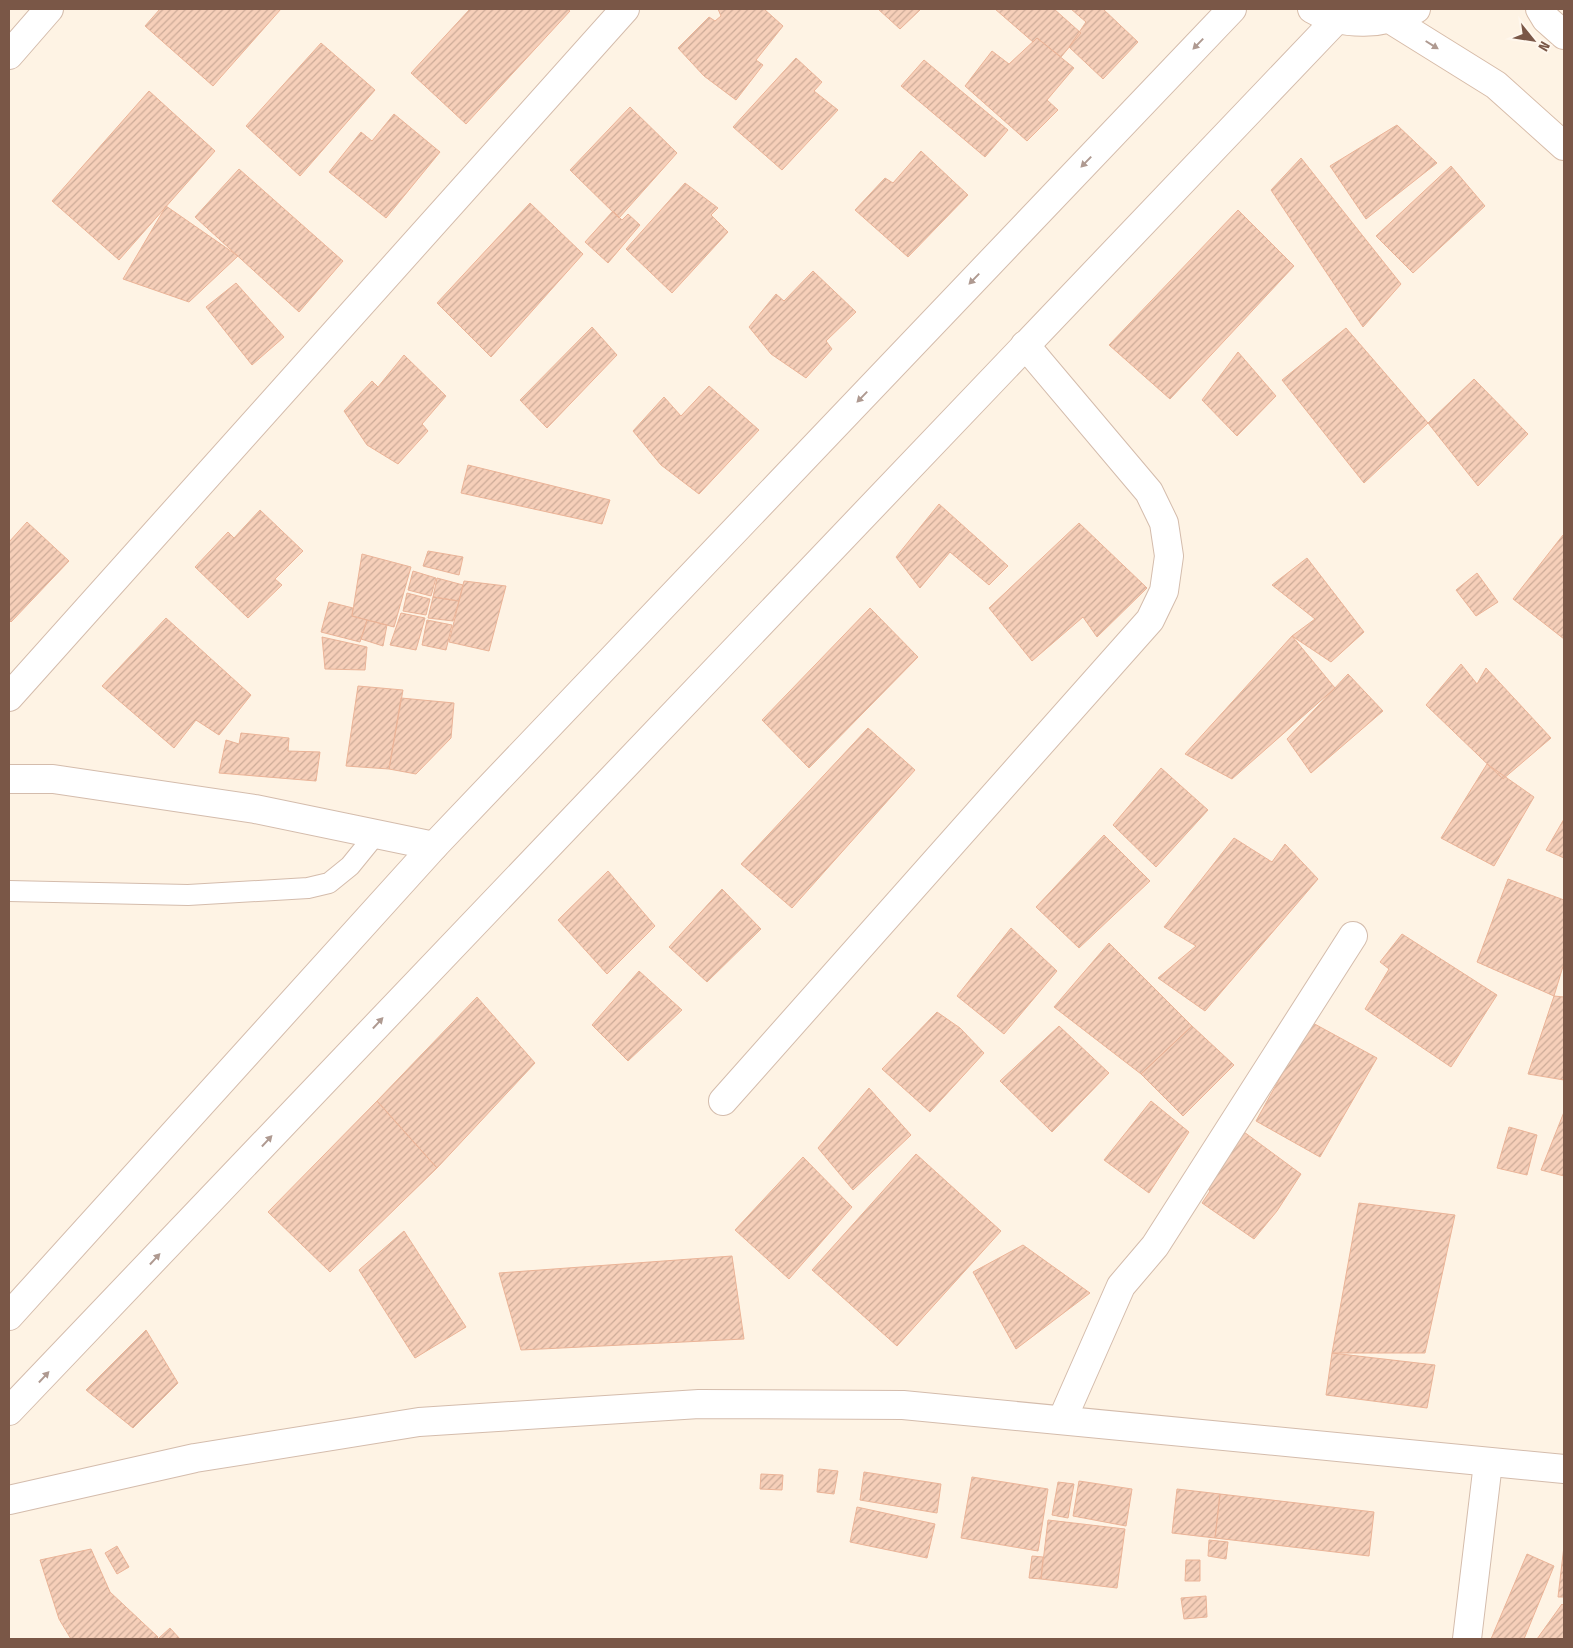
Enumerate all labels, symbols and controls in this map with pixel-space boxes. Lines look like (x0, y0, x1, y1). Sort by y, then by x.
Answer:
north arrow (1508, 15, 1558, 65)
one-way arrow (1192, 38, 1204, 50)
text: N (1534, 38, 1553, 54)
one-way arrow (1425, 40, 1438, 49)
one-way arrow (1080, 155, 1092, 167)
one-way arrow (968, 273, 980, 285)
one-way arrow (856, 391, 868, 403)
one-way arrow (372, 1018, 384, 1030)
one-way arrow (261, 1136, 273, 1148)
one-way arrow (149, 1254, 161, 1266)
one-way arrow (38, 1372, 50, 1384)

